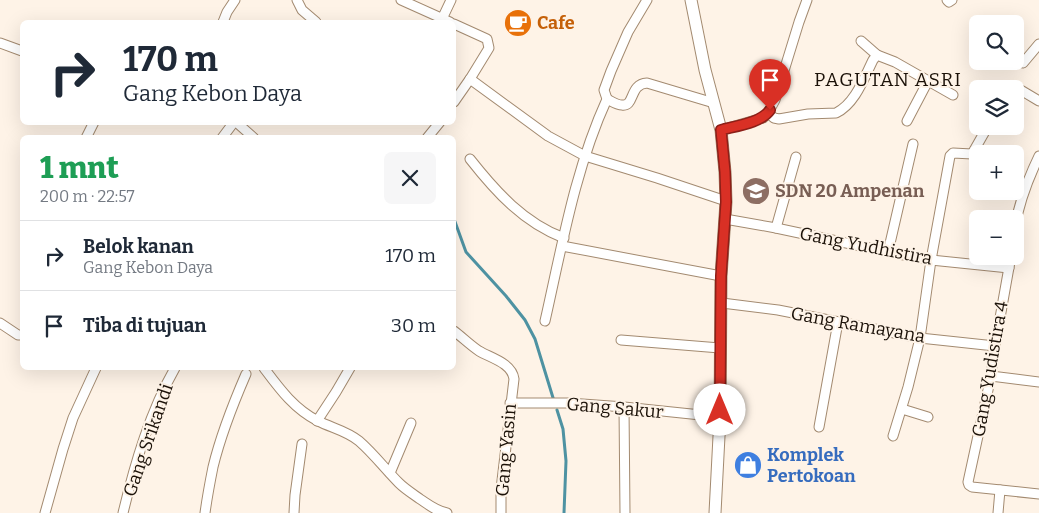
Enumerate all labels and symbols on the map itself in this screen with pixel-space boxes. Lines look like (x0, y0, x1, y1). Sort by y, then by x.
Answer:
cafe icon: Cafe (503, 8, 533, 38)
place label: Cafe (537, 12, 575, 34)
pin (749, 59, 791, 110)
district label: PAGUTAN ASRI (814, 68, 962, 91)
school or university icon: SDN 20 Ampenan (741, 176, 771, 206)
place label: SDN 20 Ampenan (775, 180, 925, 202)
street label: Gang Yudhistira (798, 222, 934, 270)
street label: Gang Yudistira 4 (967, 299, 1013, 439)
street label: Gang Ramayana (789, 302, 927, 348)
street label: Gang Srikandi (118, 381, 178, 499)
position arrow (693, 383, 745, 435)
street label: Gang Sakur (566, 393, 664, 423)
street label: Gang Yasin (491, 402, 521, 497)
place label: Komplek Pertokoan (767, 444, 856, 487)
shop icon: Komplek Pertokoan (733, 450, 763, 480)

